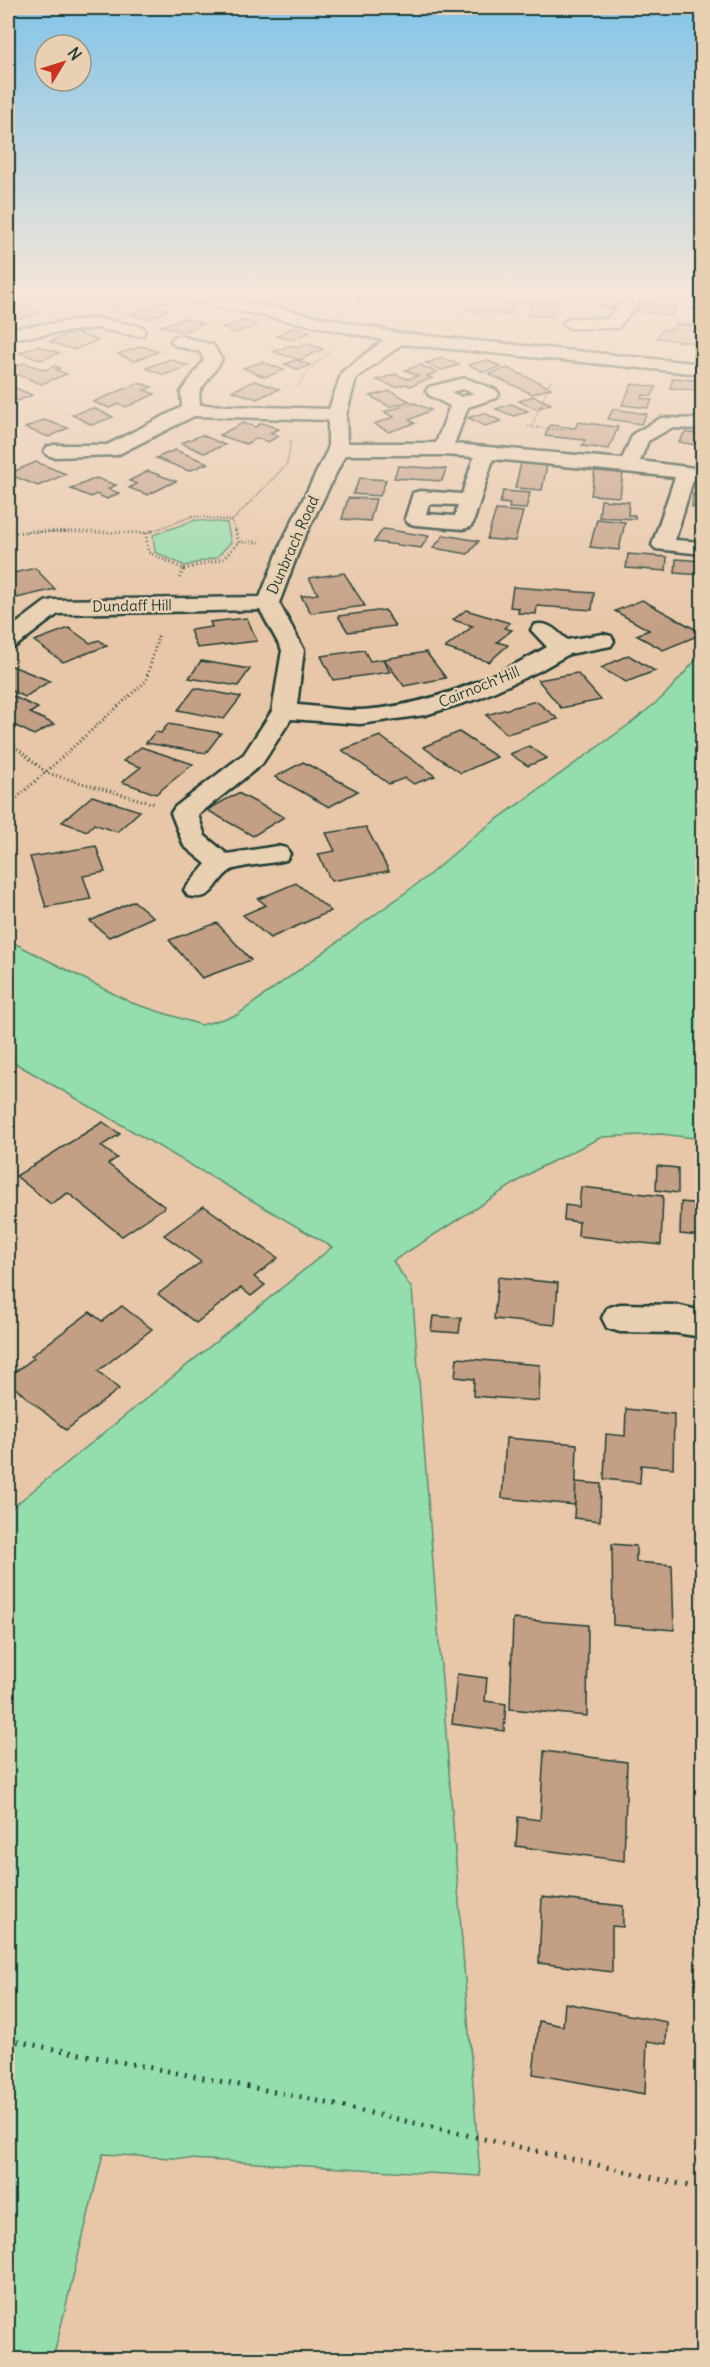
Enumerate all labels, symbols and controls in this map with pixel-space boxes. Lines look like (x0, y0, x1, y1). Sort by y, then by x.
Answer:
north arrow (33, 33, 93, 93)
text: N (64, 43, 86, 64)
street label: Dunbrach Road (262, 492, 323, 597)
street label: Dundaff Hill (92, 595, 172, 616)
street label: Cairnoch Hill (436, 662, 522, 711)

